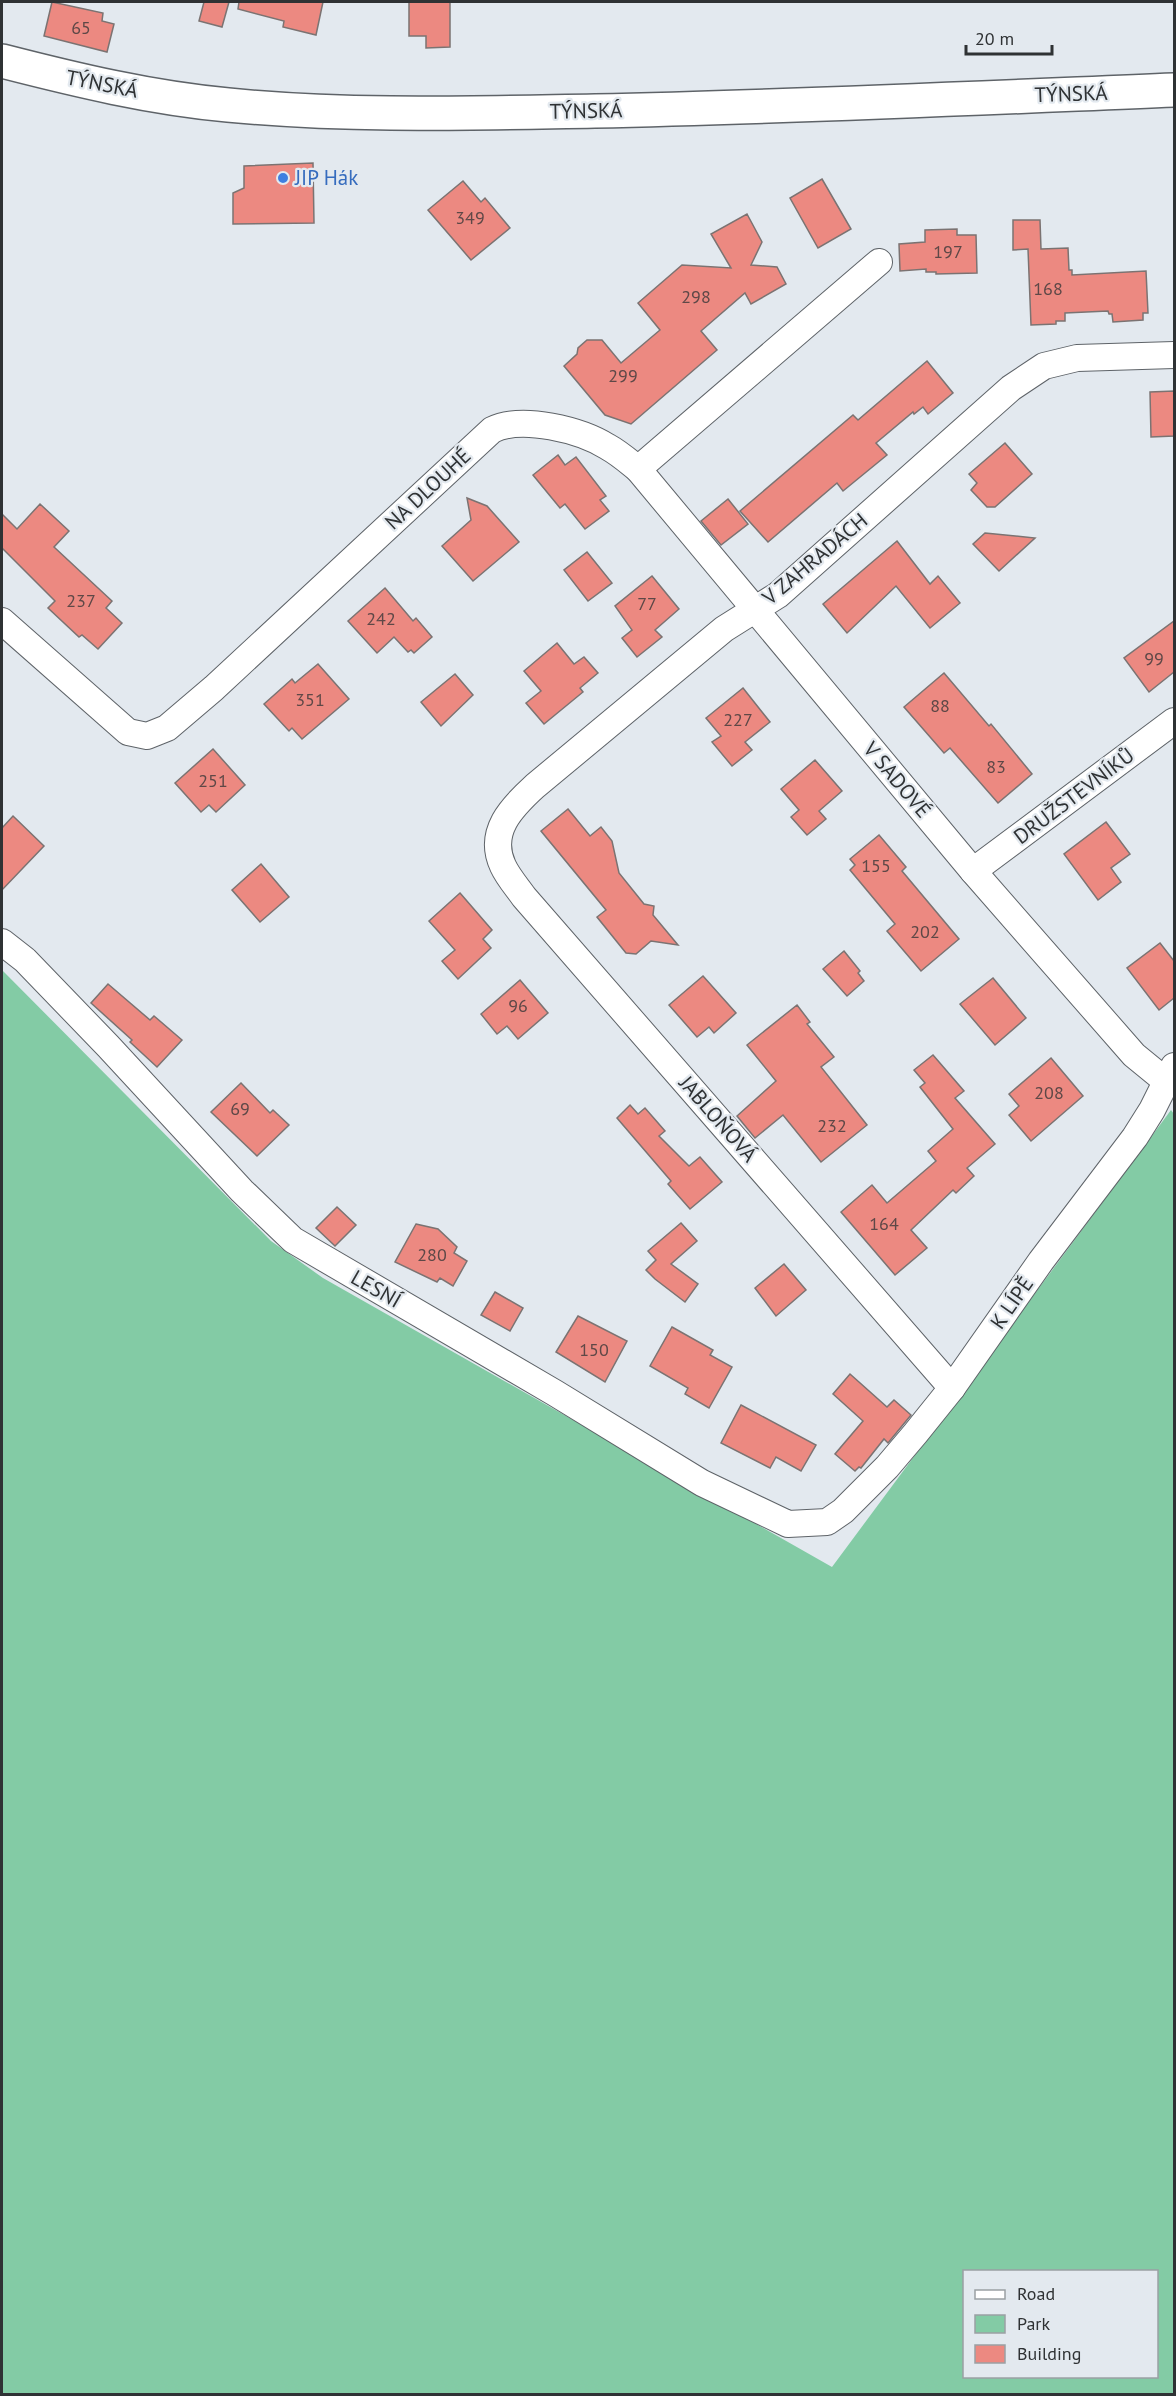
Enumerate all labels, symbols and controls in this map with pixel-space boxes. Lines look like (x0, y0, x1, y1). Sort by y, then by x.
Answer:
house number: 65 (71, 16, 91, 39)
scale bar (966, 18, 1052, 56)
text: 20 m (975, 27, 1014, 50)
street label: TÝNSKÁ (64, 63, 141, 104)
street label: TÝNSKÁ (1034, 79, 1109, 108)
street label: TÝNSKÁ (549, 96, 623, 125)
place label: JIP Hák (294, 164, 358, 191)
marker: JIP Hák (276, 171, 290, 185)
house number: 349 (455, 206, 485, 229)
house number: 197 (933, 240, 963, 263)
house number: 168 (1033, 277, 1063, 300)
house number: 298 (681, 285, 711, 308)
house number: 299 (608, 364, 638, 387)
street label: NA DLOUHÉ (379, 442, 476, 535)
street label: V ZAHRADÁCH (756, 507, 873, 611)
house number: 237 (66, 589, 96, 612)
house number: 77 (637, 592, 657, 615)
house number: 242 (366, 607, 396, 630)
house number: 99 (1144, 647, 1164, 670)
house number: 351 (295, 688, 325, 711)
house number: 88 (930, 694, 950, 717)
house number: 227 (723, 708, 753, 731)
street label: V SADOVÉ (857, 735, 937, 823)
street label: DRUŽSTEVNÍKŮ (1008, 741, 1139, 850)
house number: 83 (986, 755, 1006, 778)
house number: 251 (198, 769, 228, 792)
house number: 155 (861, 854, 891, 877)
house number: 202 (910, 920, 940, 943)
house number: 96 (508, 994, 528, 1017)
street label: JABLOŇOVÁ (673, 1069, 764, 1168)
house number: 208 (1034, 1081, 1064, 1104)
house number: 69 (230, 1097, 250, 1120)
house number: 232 (817, 1114, 847, 1137)
house number: 164 (869, 1212, 899, 1235)
house number: 280 (417, 1243, 447, 1266)
street label: LESNÍ (346, 1263, 407, 1314)
street label: K LÍPĚ (984, 1271, 1039, 1334)
house number: 150 (579, 1338, 609, 1361)
legend (963, 2270, 1158, 2378)
text: Road (1017, 2282, 1055, 2305)
text: Park (1017, 2312, 1050, 2335)
text: Building (1017, 2342, 1081, 2365)

